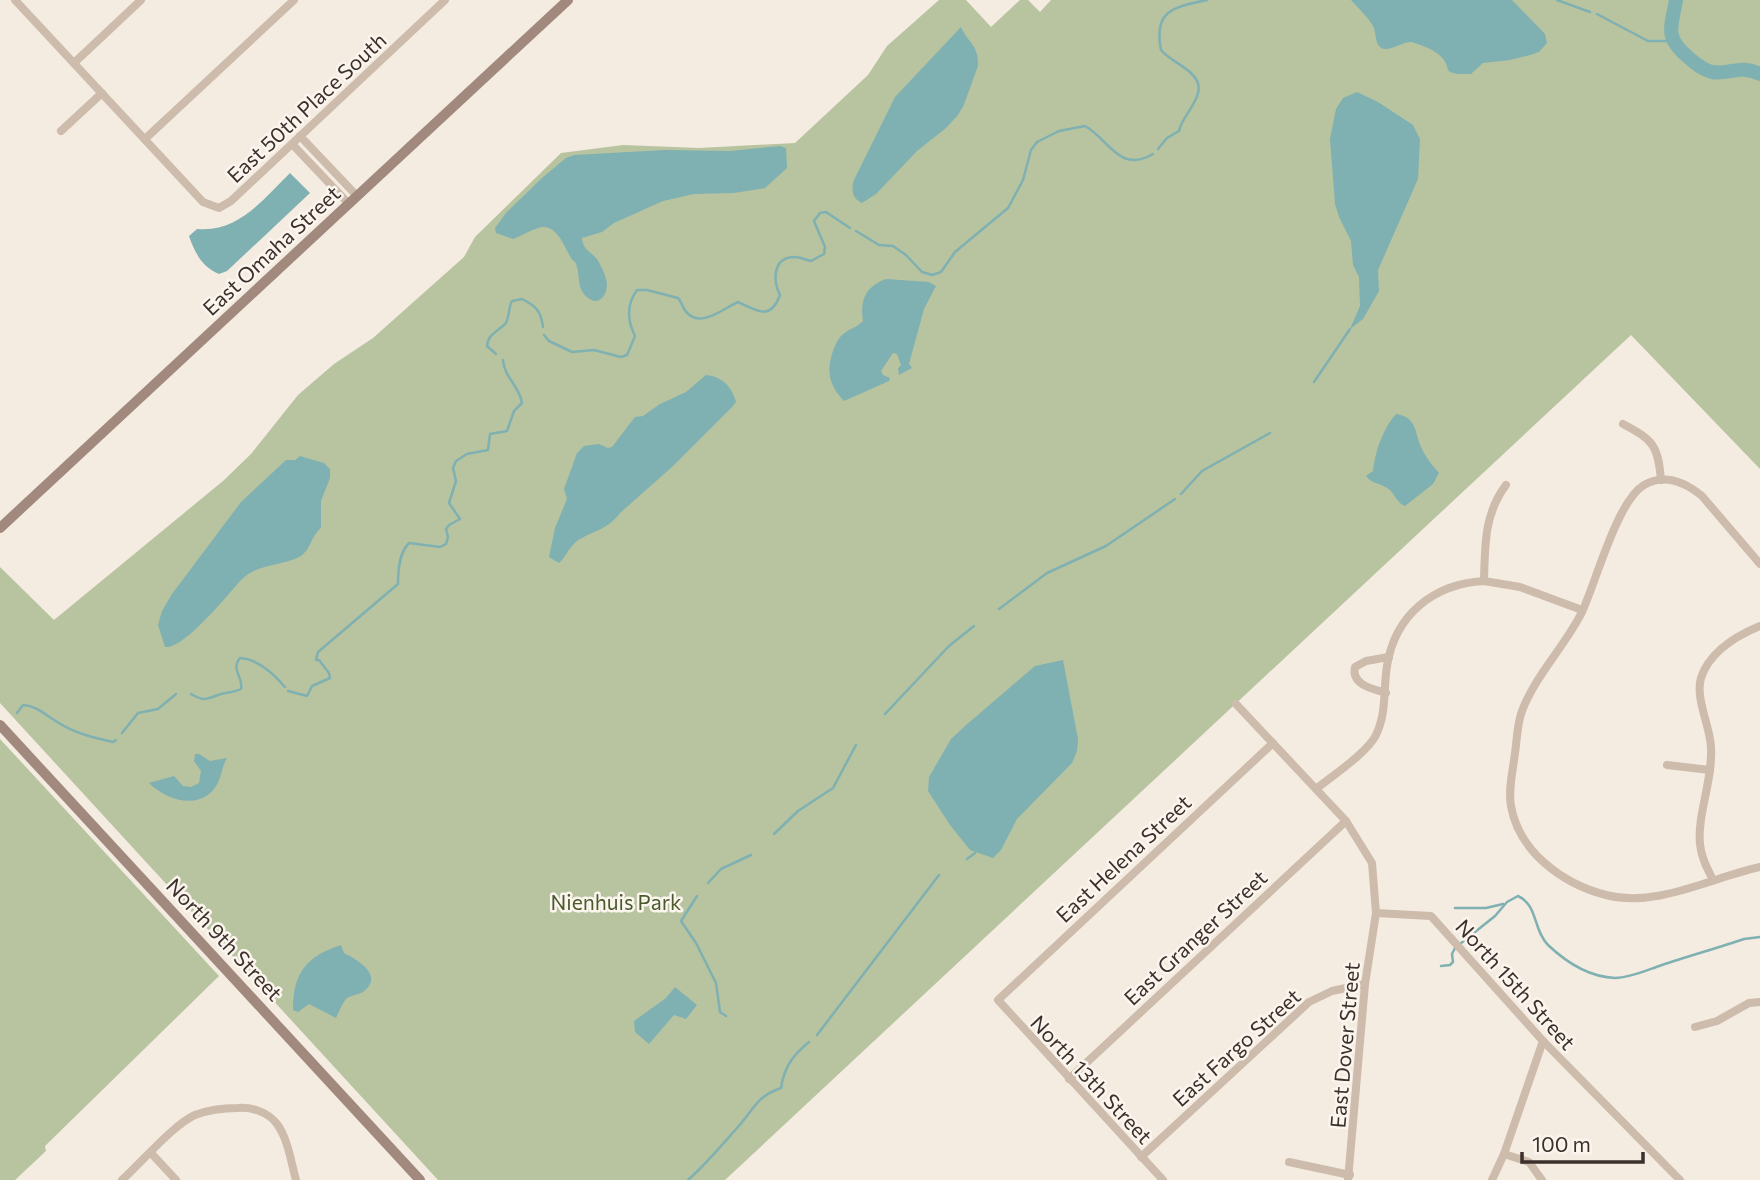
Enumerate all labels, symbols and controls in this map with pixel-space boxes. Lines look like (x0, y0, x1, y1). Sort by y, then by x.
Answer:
street label: East 50th Place South (221, 27, 391, 187)
street label: East Omaha Street (197, 180, 345, 320)
street label: East Helena Street (1050, 789, 1196, 927)
street label: East Granger Street (1118, 864, 1272, 1010)
street label: North 9th Street (162, 873, 288, 1005)
park label: Nienhuis Park (550, 889, 682, 914)
street label: North 15th Street (1451, 914, 1581, 1054)
street label: East Dover Street (1324, 961, 1364, 1129)
street label: East Fargo Street (1167, 983, 1305, 1111)
street label: North 13th Street (1026, 1010, 1158, 1148)
scale bar (1522, 1120, 1643, 1164)
text: 100 m (1532, 1131, 1591, 1156)

